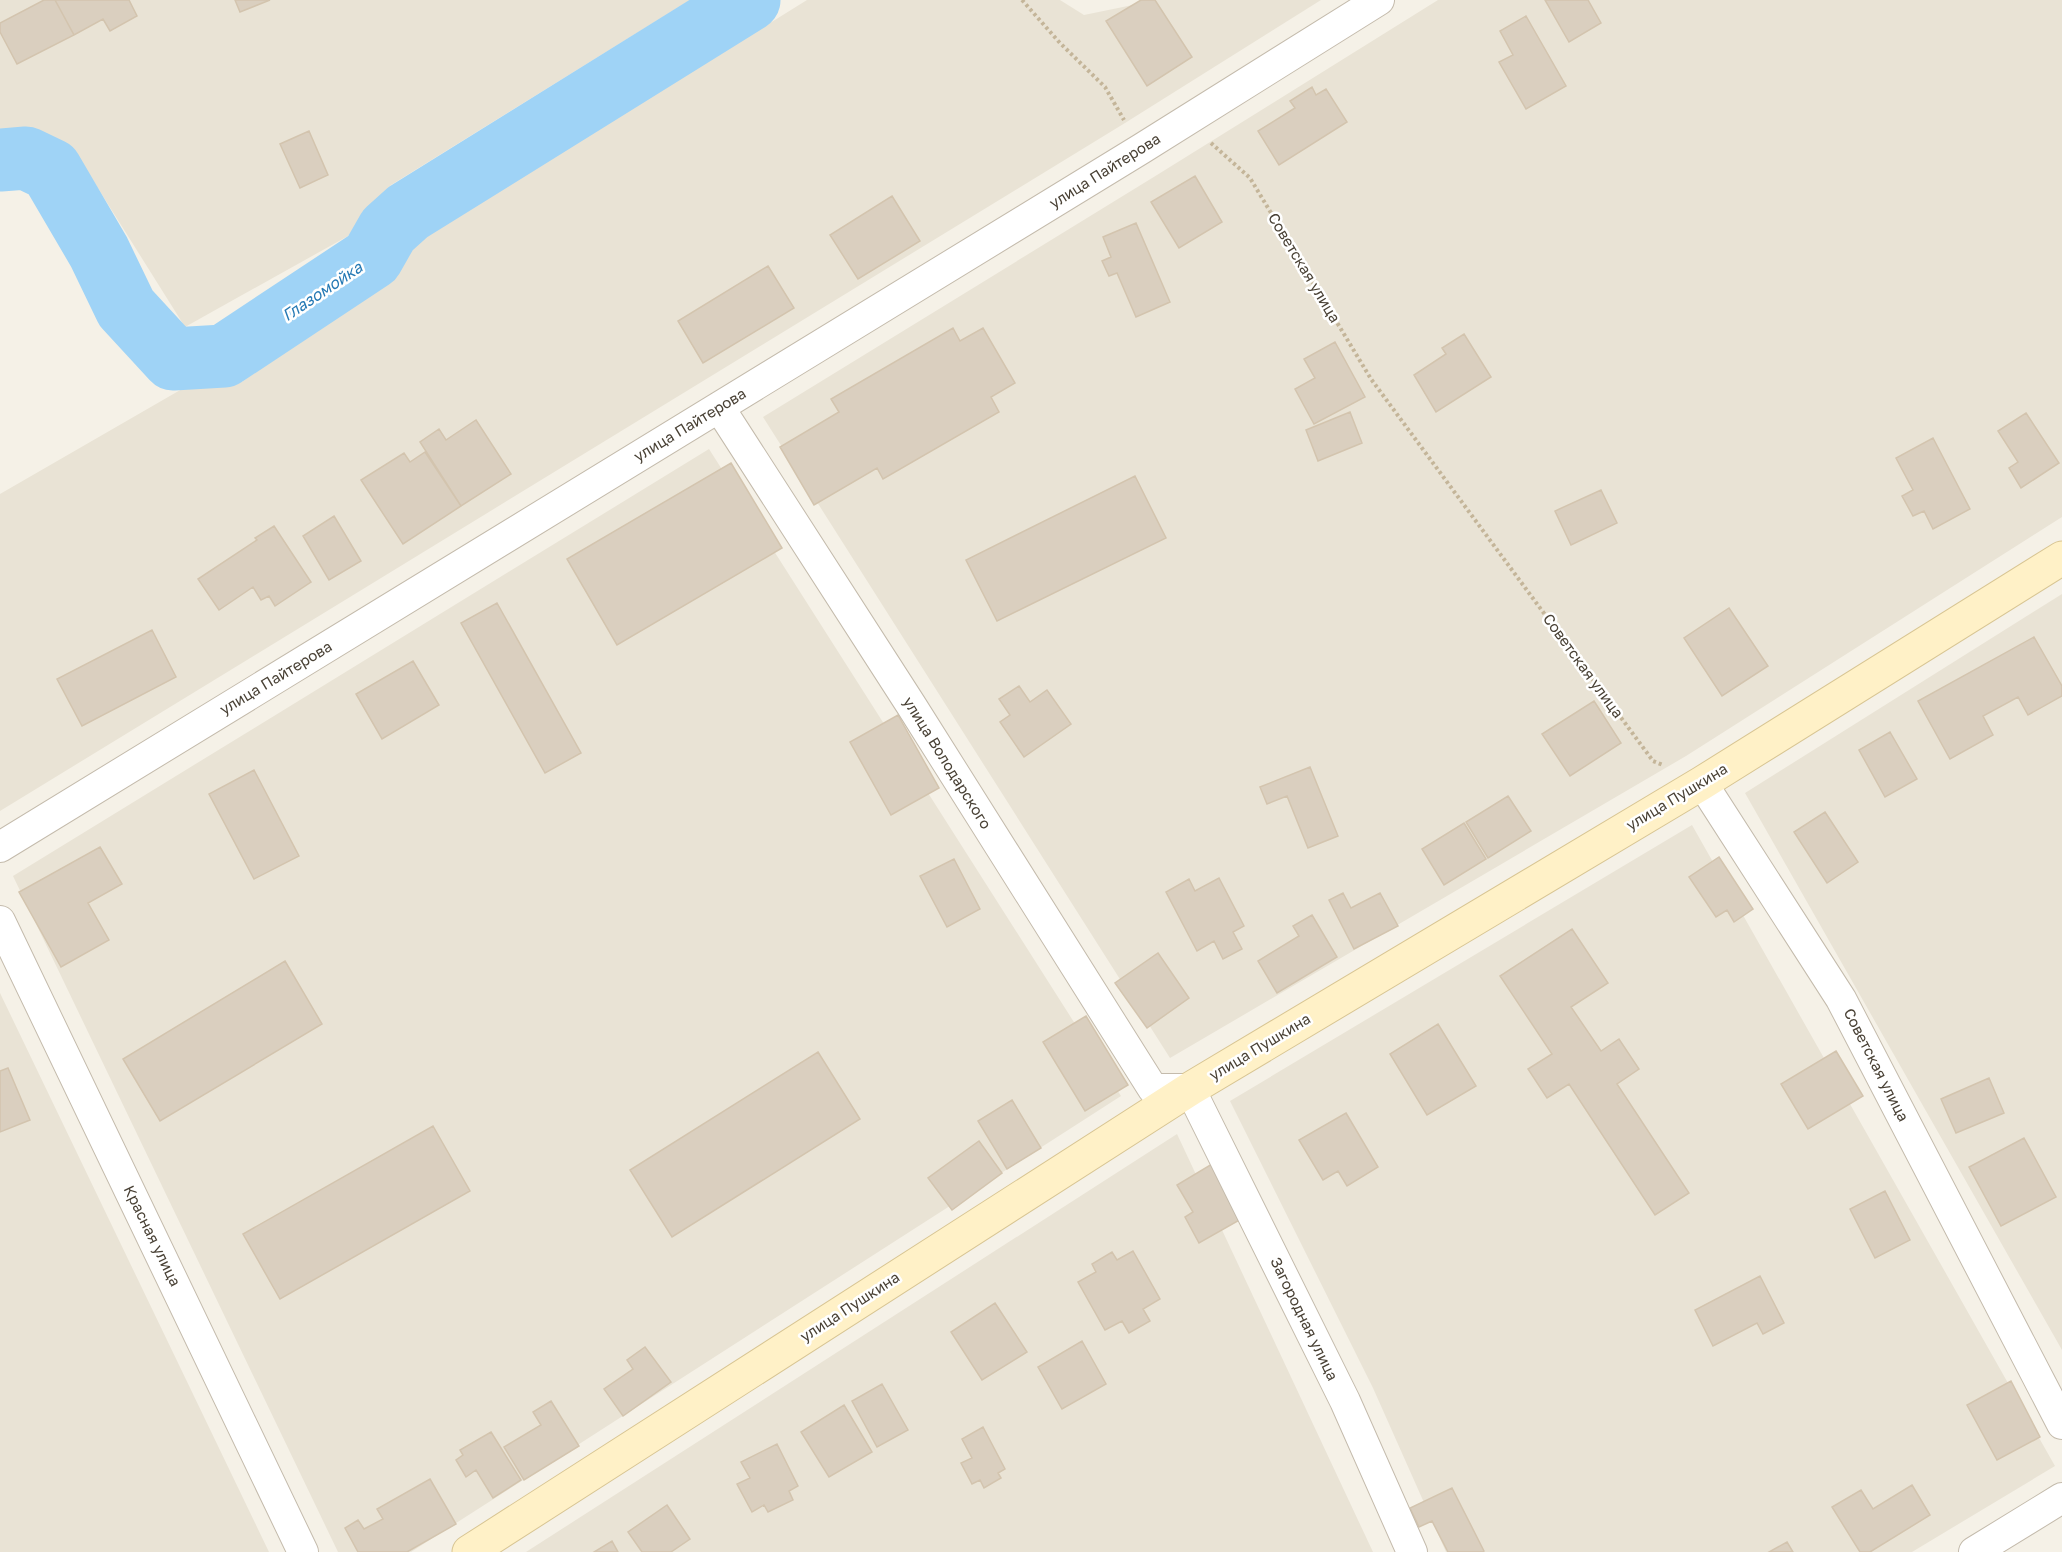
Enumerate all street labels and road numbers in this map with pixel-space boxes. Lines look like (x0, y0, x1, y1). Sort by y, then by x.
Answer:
street label: улица Пайтерова (1046, 129, 1163, 212)
street label: Советская улица (1265, 209, 1345, 326)
street label: улица Пайтерова (630, 384, 749, 465)
street label: Советская улица (1540, 610, 1628, 721)
street label: улица Пайтерова (216, 637, 335, 718)
street label: улица Володарского (900, 693, 996, 832)
street label: улица Пушкина (1623, 759, 1730, 833)
street label: Советская улица (1841, 1005, 1913, 1124)
street label: улица Пушкина (1206, 1009, 1313, 1083)
street label: Красная улица (121, 1182, 185, 1289)
street label: Загородная улица (1267, 1254, 1343, 1383)
street label: улица Пушкина (796, 1267, 903, 1345)

